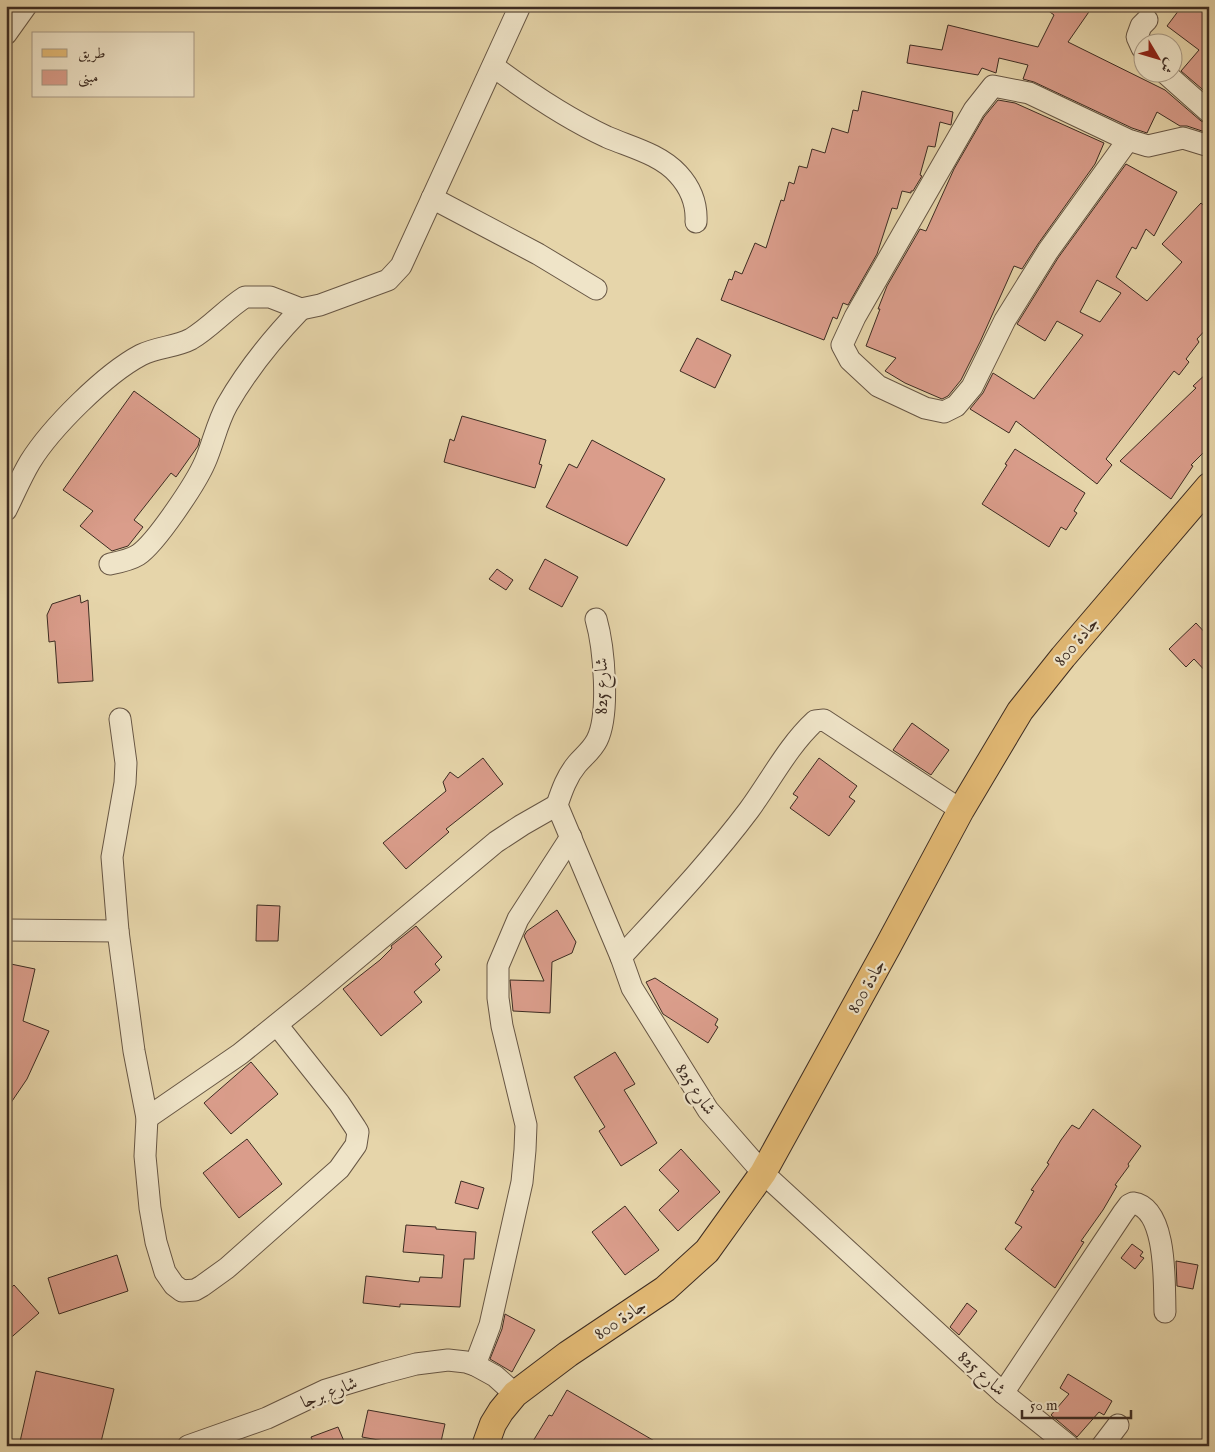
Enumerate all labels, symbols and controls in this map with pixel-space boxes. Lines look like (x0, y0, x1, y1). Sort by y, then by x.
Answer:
legend (32, 32, 195, 98)
north arrow (1132, 32, 1182, 82)
text: طريق (78, 44, 105, 63)
text: ش (1156, 54, 1179, 76)
text: مبنى (78, 68, 98, 88)
street label: جادة 800 (1050, 612, 1105, 672)
street label: شارع 825 (591, 657, 616, 715)
street label: جادة 800 (843, 956, 892, 1018)
street label: شارع 825 (668, 1060, 720, 1121)
street label: جادة 800 (590, 1294, 651, 1346)
street label: شارع 825 (951, 1346, 1010, 1403)
street label: شارع برجا (298, 1372, 362, 1417)
scale bar (1022, 1387, 1131, 1419)
text: 50 m (1030, 1396, 1058, 1415)

